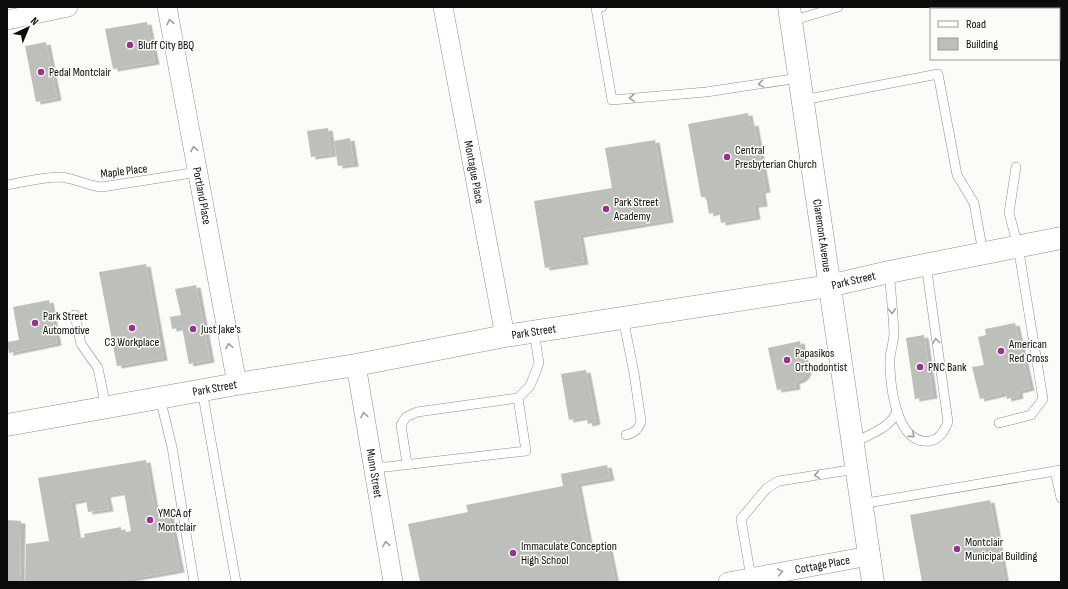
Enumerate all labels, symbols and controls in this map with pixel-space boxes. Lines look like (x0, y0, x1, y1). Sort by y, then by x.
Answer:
north arrow (8, 8, 48, 48)
legend (930, 8, 1060, 60)
text: N (28, 14, 41, 28)
text: Road (966, 17, 986, 32)
one-way arrow (166, 18, 174, 25)
text: Building (966, 37, 998, 52)
place label: Bluff City BBQ (138, 38, 194, 53)
marker: Bluff City BBQ (125, 40, 135, 50)
place label: Pedal Montclair (49, 65, 111, 80)
marker: Pedal Montclair (36, 67, 46, 77)
one-way arrow (758, 79, 764, 88)
one-way arrow (629, 94, 635, 103)
street label: Montague Place (460, 139, 487, 205)
place label: Central Presbyterian Church (735, 143, 817, 172)
one-way arrow (190, 146, 198, 152)
marker: Central Presbyterian Church (722, 152, 732, 162)
street label: Maple Place (100, 161, 149, 182)
street label: Portland Place (189, 166, 214, 226)
place label: Park Street Academy (613, 195, 659, 224)
street label: Claremont Avenue (809, 198, 835, 273)
marker: Park Street Academy (601, 204, 611, 214)
street label: Park Street (830, 268, 878, 293)
one-way arrow (888, 308, 897, 314)
place label: Park Street Automotive (42, 309, 90, 338)
marker: Park Street Automotive (30, 318, 40, 328)
street label: Park Street (510, 321, 557, 343)
place label: Just Jake's (200, 322, 241, 337)
marker: C3 Workplace (127, 323, 137, 333)
marker: Just Jake's (188, 324, 198, 334)
place label: C3 Workplace (105, 335, 160, 350)
place label: American Red Cross (1008, 337, 1049, 366)
one-way arrow (932, 338, 941, 344)
one-way arrow (226, 343, 234, 349)
place label: Papasikos Orthodontist (795, 346, 848, 375)
marker: American Red Cross (996, 346, 1006, 356)
marker: Papasikos Orthodontist (782, 355, 792, 365)
place label: PNC Bank (928, 360, 967, 375)
marker: PNC Bank (915, 362, 925, 372)
street label: Park Street (191, 377, 239, 400)
one-way arrow (361, 412, 369, 419)
one-way arrow (907, 430, 914, 437)
street label: Munn Street (362, 448, 386, 500)
one-way arrow (814, 470, 820, 479)
place label: YMCA of Montclair (158, 506, 197, 535)
marker: YMCA of Montclair (145, 515, 155, 525)
place label: Montclair Municipal Building (965, 535, 1037, 564)
place label: Immaculate Conception High School (521, 539, 617, 568)
one-way arrow (383, 540, 391, 547)
marker: Montclair Municipal Building (952, 544, 962, 554)
marker: Immaculate Conception High School (508, 548, 518, 558)
street label: Cottage Place (794, 553, 851, 578)
one-way arrow (777, 569, 783, 577)

